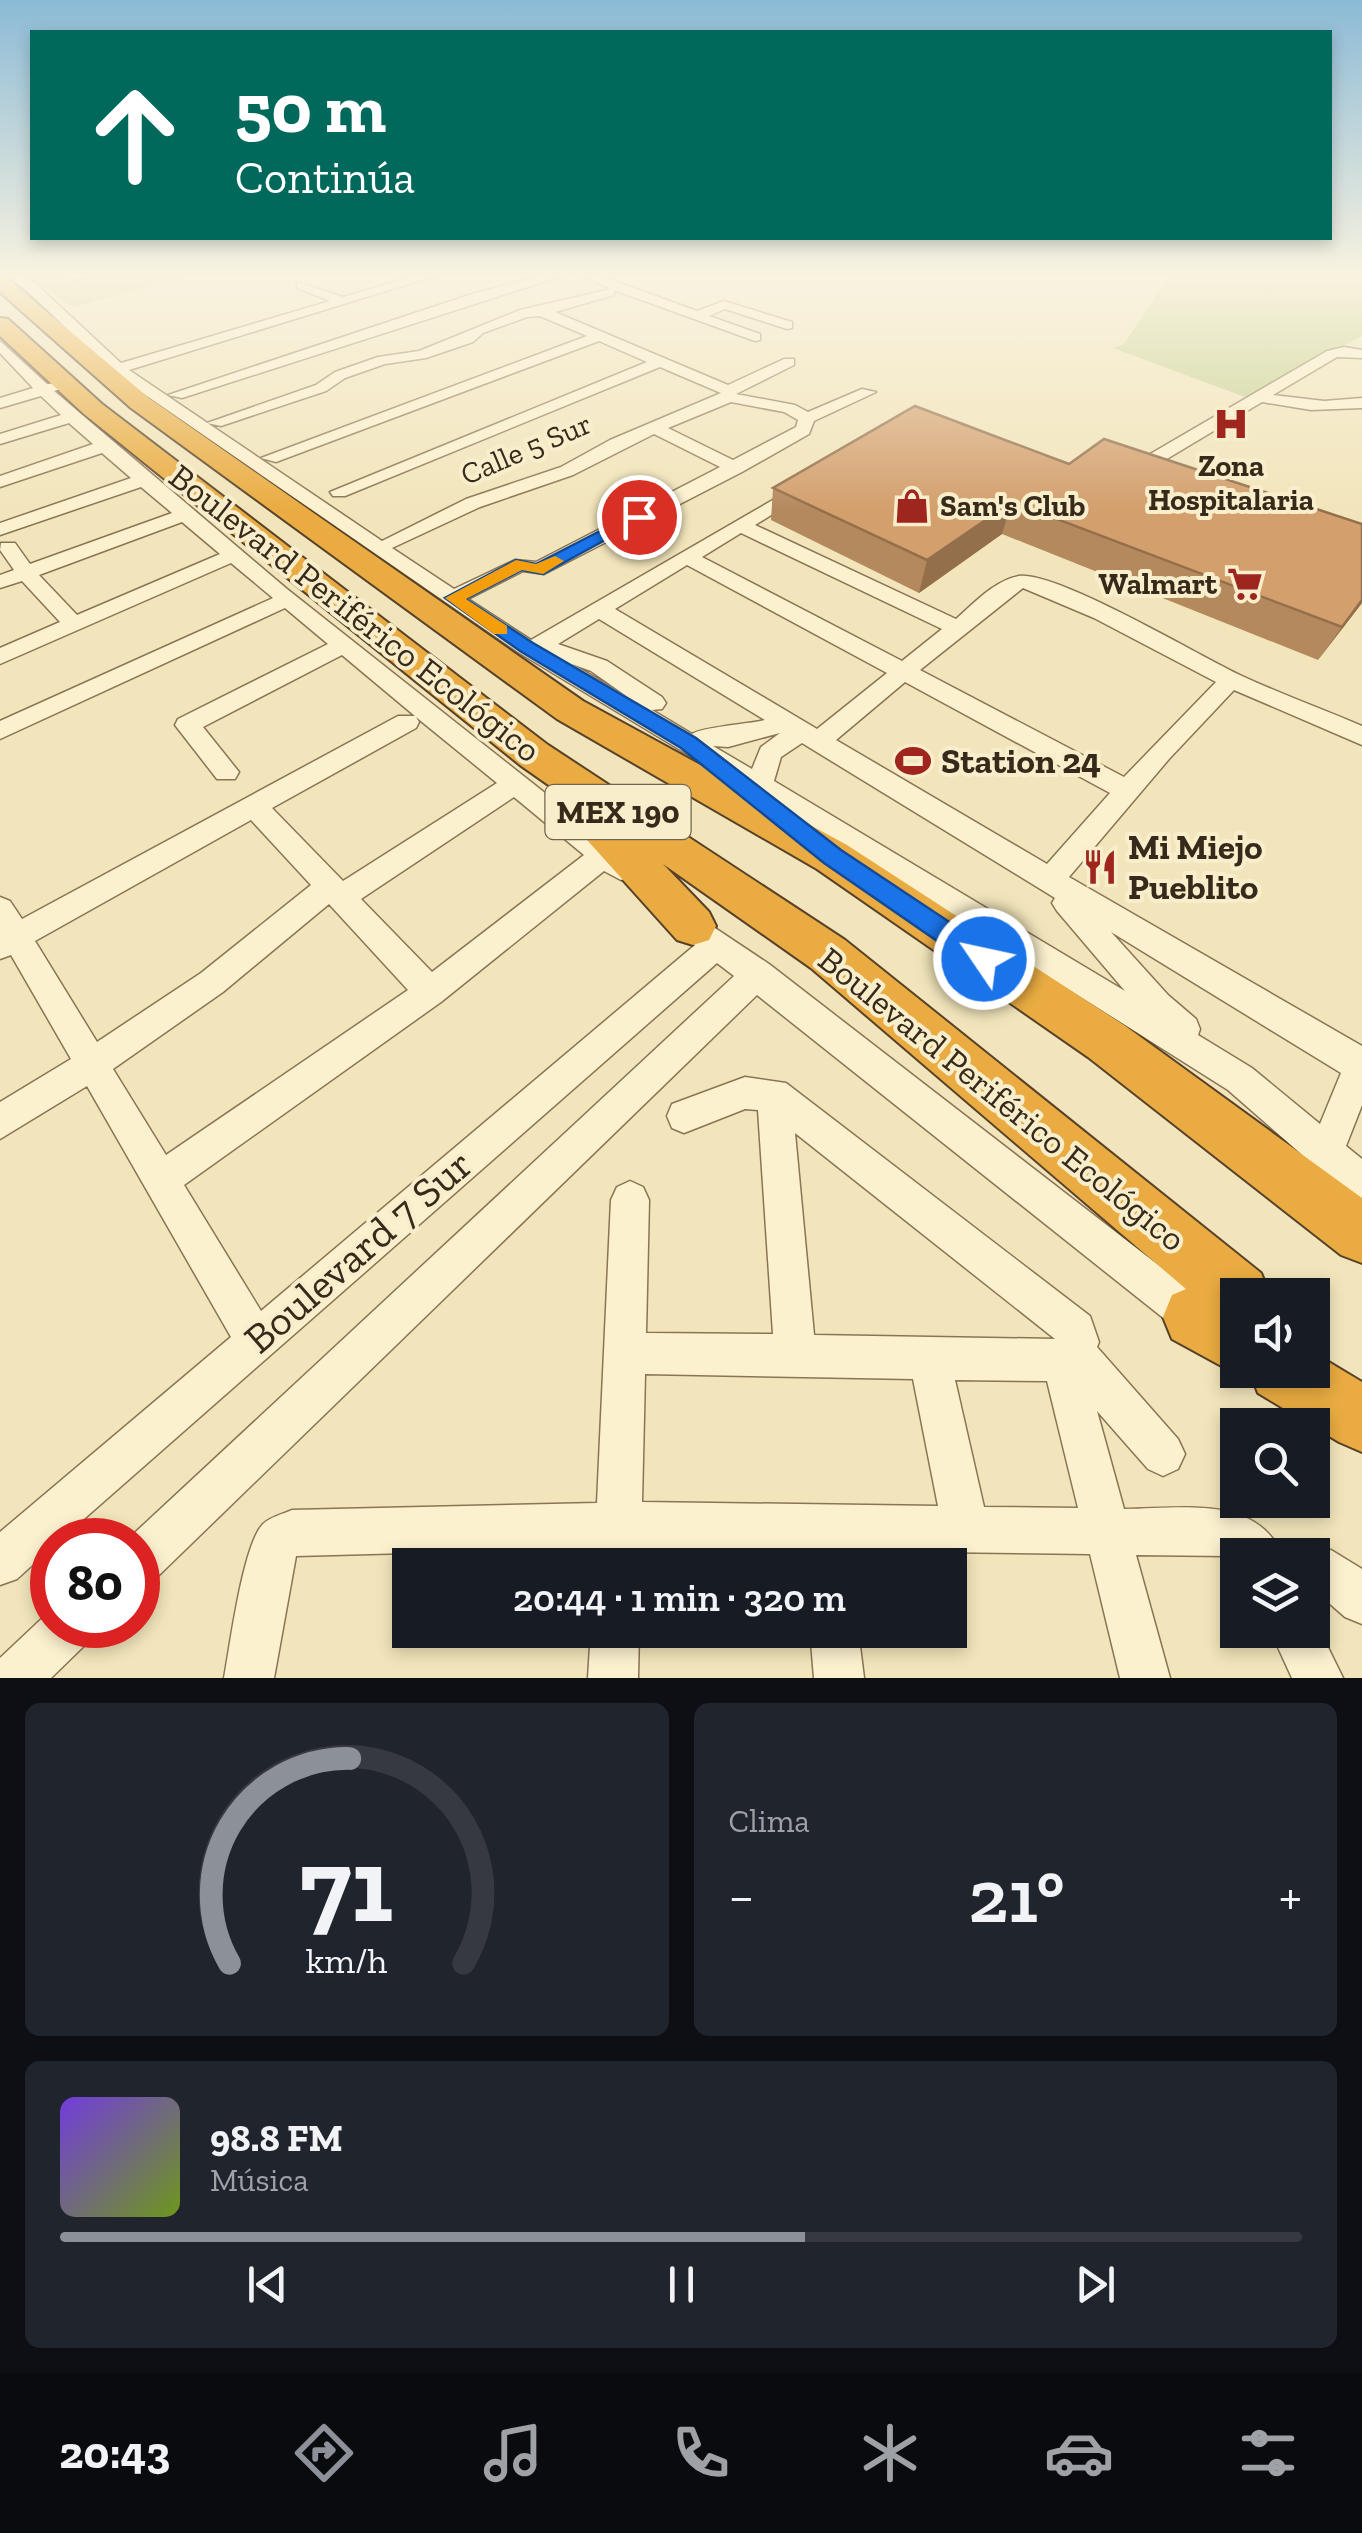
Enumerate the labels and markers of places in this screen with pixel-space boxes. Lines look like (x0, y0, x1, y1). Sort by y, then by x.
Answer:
hospital icon: Zona Hospitalaria (1212, 405, 1250, 443)
place label: Zona Hospitalaria (1148, 448, 1314, 518)
pin (597, 475, 682, 560)
shop icon: Sam's Club (893, 487, 931, 525)
place label: Sam's Club (940, 488, 1085, 524)
supermarket icon: Walmart (1226, 565, 1264, 603)
place label: Walmart (1099, 566, 1218, 602)
place label: Station 24 (941, 740, 1101, 782)
sports icon: Station 24 (894, 742, 932, 780)
place label: Mi Miejo Pueblito (1128, 826, 1262, 908)
restaurant icon: Mi Miejo Pueblito (1081, 848, 1119, 886)

